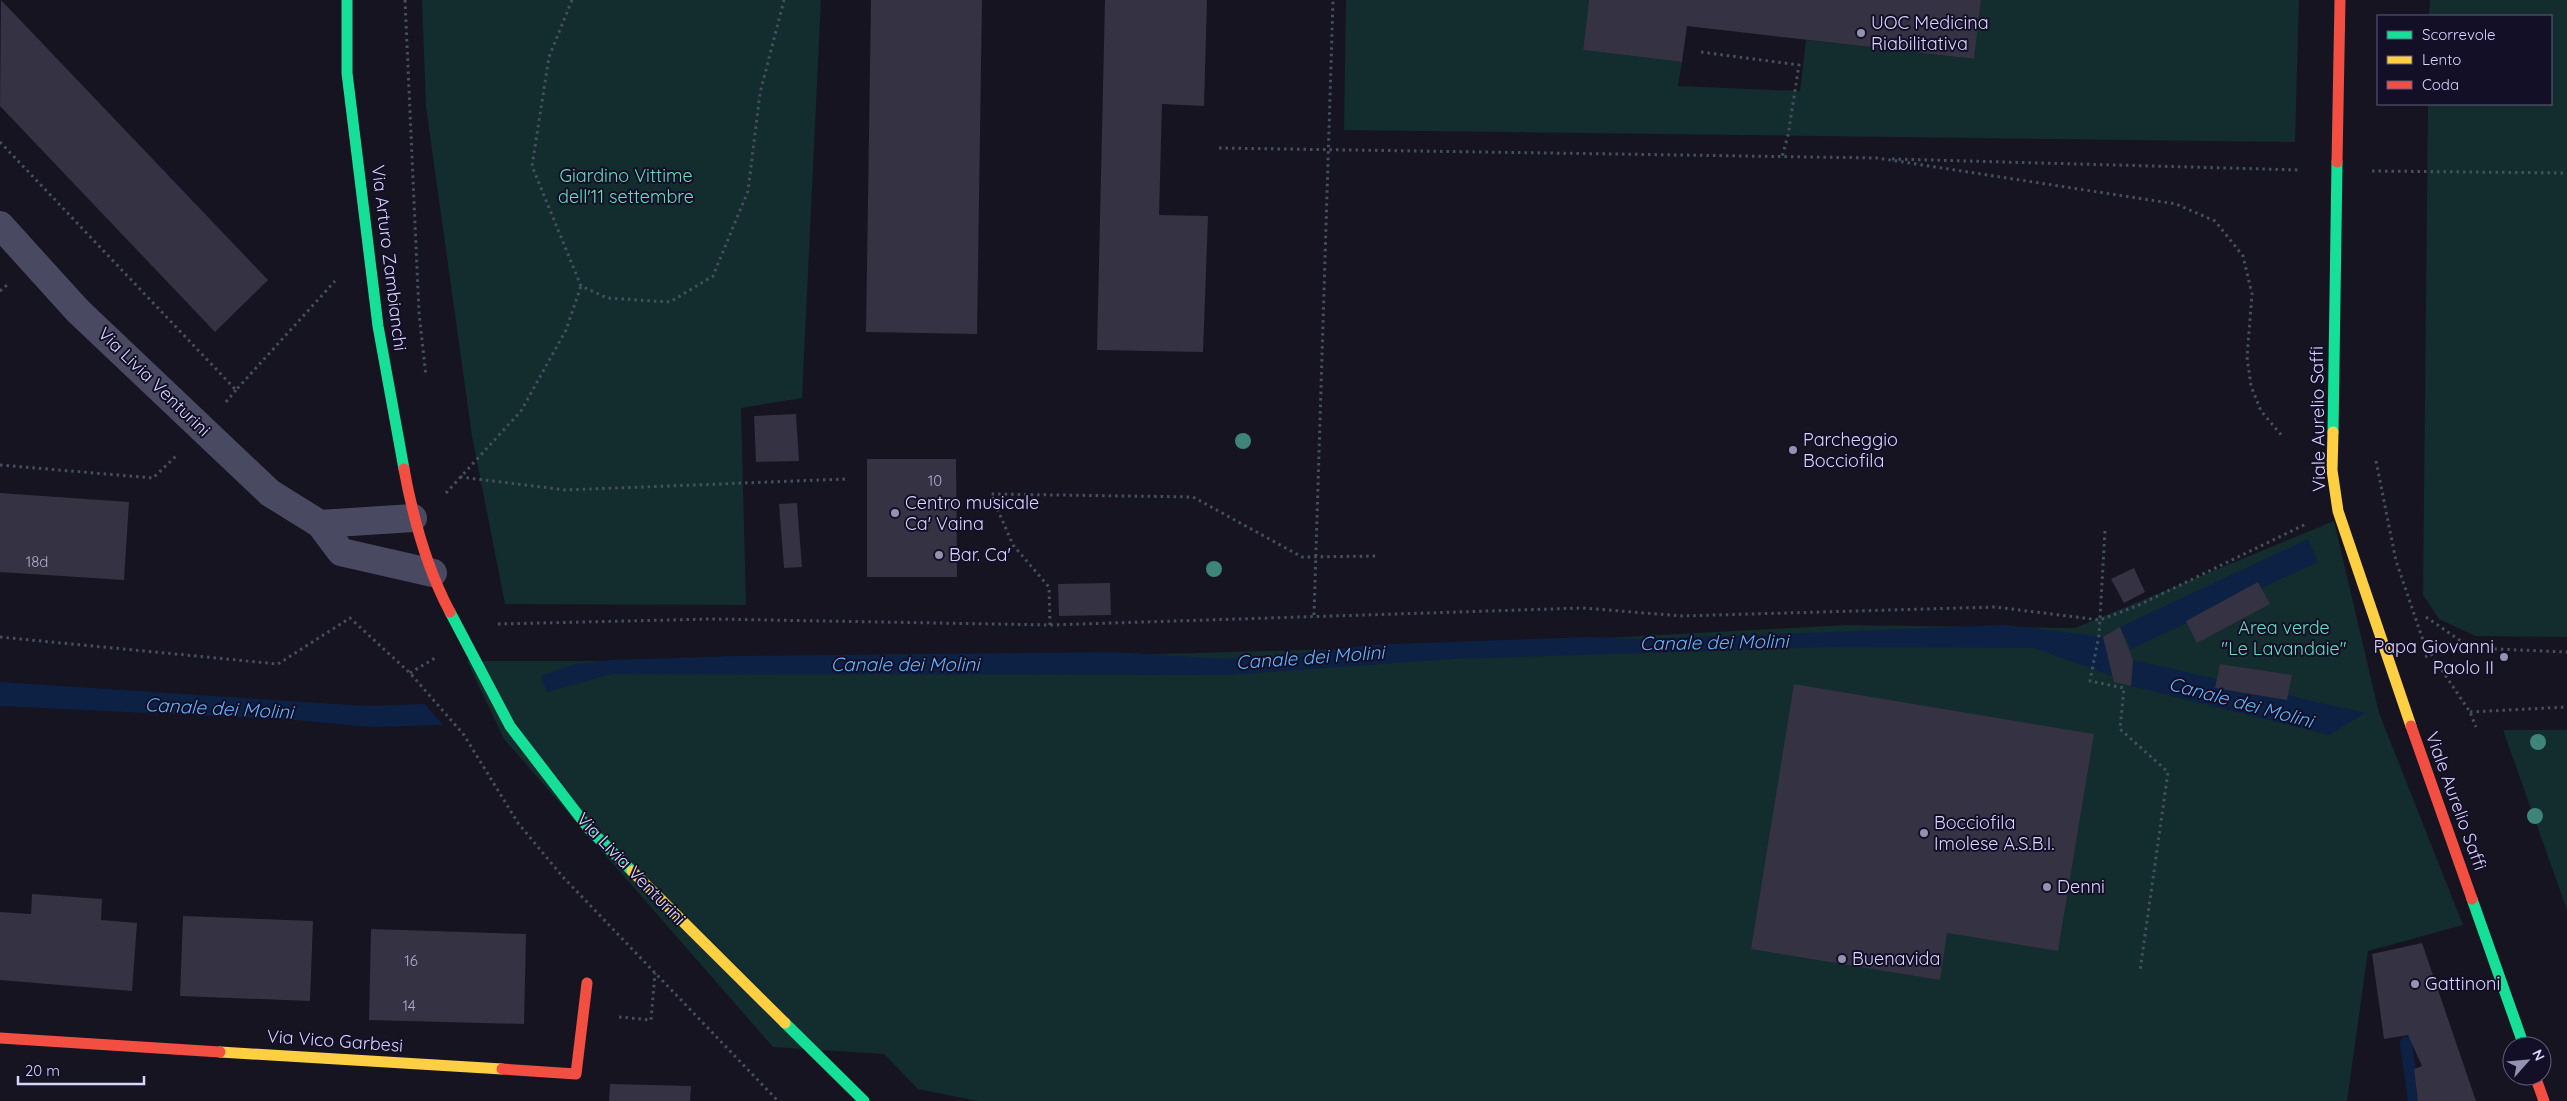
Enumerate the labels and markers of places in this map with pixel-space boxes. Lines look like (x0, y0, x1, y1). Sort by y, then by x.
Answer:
place label: UOC Medicina Riabilitativa (1871, 11, 1989, 55)
marker: UOC Medicina Riabilitativa (1855, 27, 1867, 39)
place label: Parcheggio Bocciofila (1803, 428, 1898, 472)
marker: Parcheggio Bocciofila (1787, 444, 1799, 456)
place label: Centro musicale Ca' Vaina (905, 491, 1039, 535)
marker: Centro musicale Ca' Vaina (889, 507, 901, 519)
place label: Bar. Ca' (949, 543, 1011, 566)
marker: Bar. Ca' (933, 549, 945, 561)
place label: Papa Giovanni Paolo II (2374, 635, 2494, 679)
marker: Papa Giovanni Paolo II (2498, 651, 2510, 663)
place label: Bocciofila Imolese A.S.B.I. (1934, 811, 2054, 855)
marker: Bocciofila Imolese A.S.B.I. (1918, 827, 1930, 839)
place label: Denni (2057, 875, 2105, 898)
marker: Denni (2041, 881, 2053, 893)
place label: Buenavida (1852, 947, 1940, 970)
marker: Buenavida (1836, 953, 1848, 965)
place label: Gattinoni (2425, 972, 2500, 995)
marker: Gattinoni (2409, 978, 2421, 990)

